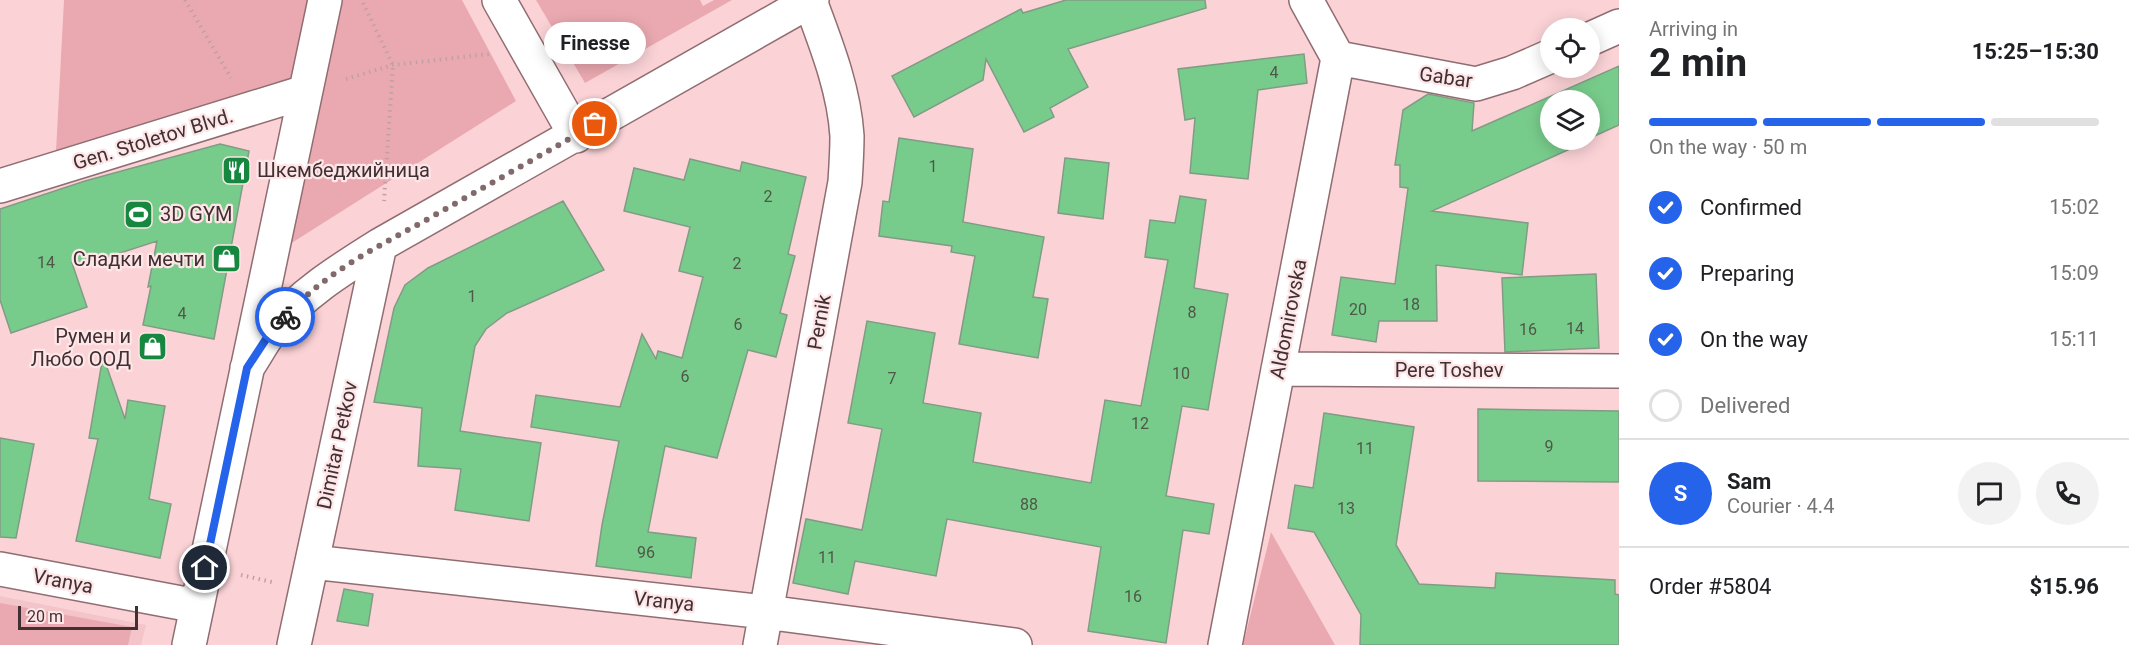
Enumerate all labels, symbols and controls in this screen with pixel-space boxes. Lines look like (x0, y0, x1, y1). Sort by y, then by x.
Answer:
text: Arriving in (1649, 17, 1738, 41)
map controls (1540, 18, 1600, 150)
button: locate (1540, 18, 1600, 78)
callout: Finesse (544, 22, 646, 64)
text: Finesse (560, 31, 630, 55)
text: 15:25–15:30 (1972, 39, 2099, 64)
text: 2 min (1649, 40, 1747, 86)
street label: Gabar (1418, 61, 1474, 93)
house number: 4 (1270, 63, 1279, 82)
button: layers (1540, 90, 1600, 150)
pin (569, 98, 620, 149)
street label: Gen. Stoletov Blvd. (70, 103, 236, 175)
icon: bag (578, 107, 611, 140)
text: On the way · 50 m (1649, 135, 1807, 159)
restaurant icon: Шкембеджийница (220, 154, 252, 186)
house number: 1 (929, 157, 938, 176)
place label: Шкембеджийница (257, 158, 430, 182)
house number: 2 (764, 187, 773, 206)
icon: check (1649, 191, 1682, 224)
text: Confirmed (1700, 195, 1802, 220)
text: 15:02 (2049, 195, 2099, 219)
sports icon: 3D GYM (123, 198, 155, 230)
place label: 3D GYM (160, 202, 232, 226)
shop icon: Сладки мечти (210, 243, 242, 275)
place label: Сладки мечти (73, 247, 205, 271)
house number: 14 (37, 253, 55, 272)
house number: 2 (733, 254, 742, 273)
street label: Aldomirovska (1265, 257, 1311, 381)
icon: check (1649, 257, 1682, 290)
text: Preparing (1700, 261, 1794, 286)
text: 15:09 (2049, 261, 2099, 285)
courier (255, 287, 315, 347)
house number: 1 (468, 287, 477, 306)
street label: Pernik (802, 292, 836, 352)
house number: 18 (1402, 295, 1420, 314)
house number: 20 (1349, 300, 1367, 319)
icon: bike (269, 301, 302, 334)
house number: 8 (1188, 303, 1197, 322)
house number: 4 (178, 304, 187, 323)
house number: 6 (734, 315, 743, 334)
house number: 14 (1566, 319, 1584, 338)
house number: 16 (1519, 320, 1537, 339)
icon: check (1649, 323, 1682, 356)
place label: Румен и Любо ООД (31, 324, 131, 371)
text: On the way (1700, 327, 1808, 352)
text: 15:11 (2049, 327, 2099, 351)
shop icon: Румен и Любо ООД (136, 331, 168, 363)
street label: Pere Toshev (1395, 358, 1504, 382)
house number: 10 (1172, 364, 1190, 383)
house number: 6 (681, 367, 690, 386)
house number: 7 (888, 369, 897, 388)
street label: Dimitar Petkov (312, 378, 362, 511)
text: Delivered (1700, 393, 1790, 418)
house number: 12 (1131, 414, 1149, 433)
house number: 9 (1545, 437, 1554, 456)
house number: 11 (1356, 439, 1374, 458)
button: chat (1958, 462, 2021, 525)
button: phone (2036, 462, 2099, 525)
text: Sam (1727, 469, 1771, 494)
text: S (1674, 481, 1687, 506)
text: Courier · 4.4 (1727, 494, 1834, 518)
house number: 88 (1020, 495, 1038, 514)
house number: 13 (1337, 499, 1355, 518)
pin (179, 542, 230, 593)
house number: 96 (637, 543, 655, 562)
house number: 11 (818, 548, 836, 567)
icon: home (188, 551, 221, 584)
street label: Vranya (31, 563, 95, 599)
text: Order #5804 (1649, 574, 1771, 599)
text: $15.96 (2030, 574, 2099, 599)
street label: Vranya (632, 586, 696, 616)
house number: 16 (1124, 587, 1142, 606)
scale bar (18, 603, 138, 630)
text: 20 m (27, 607, 63, 626)

